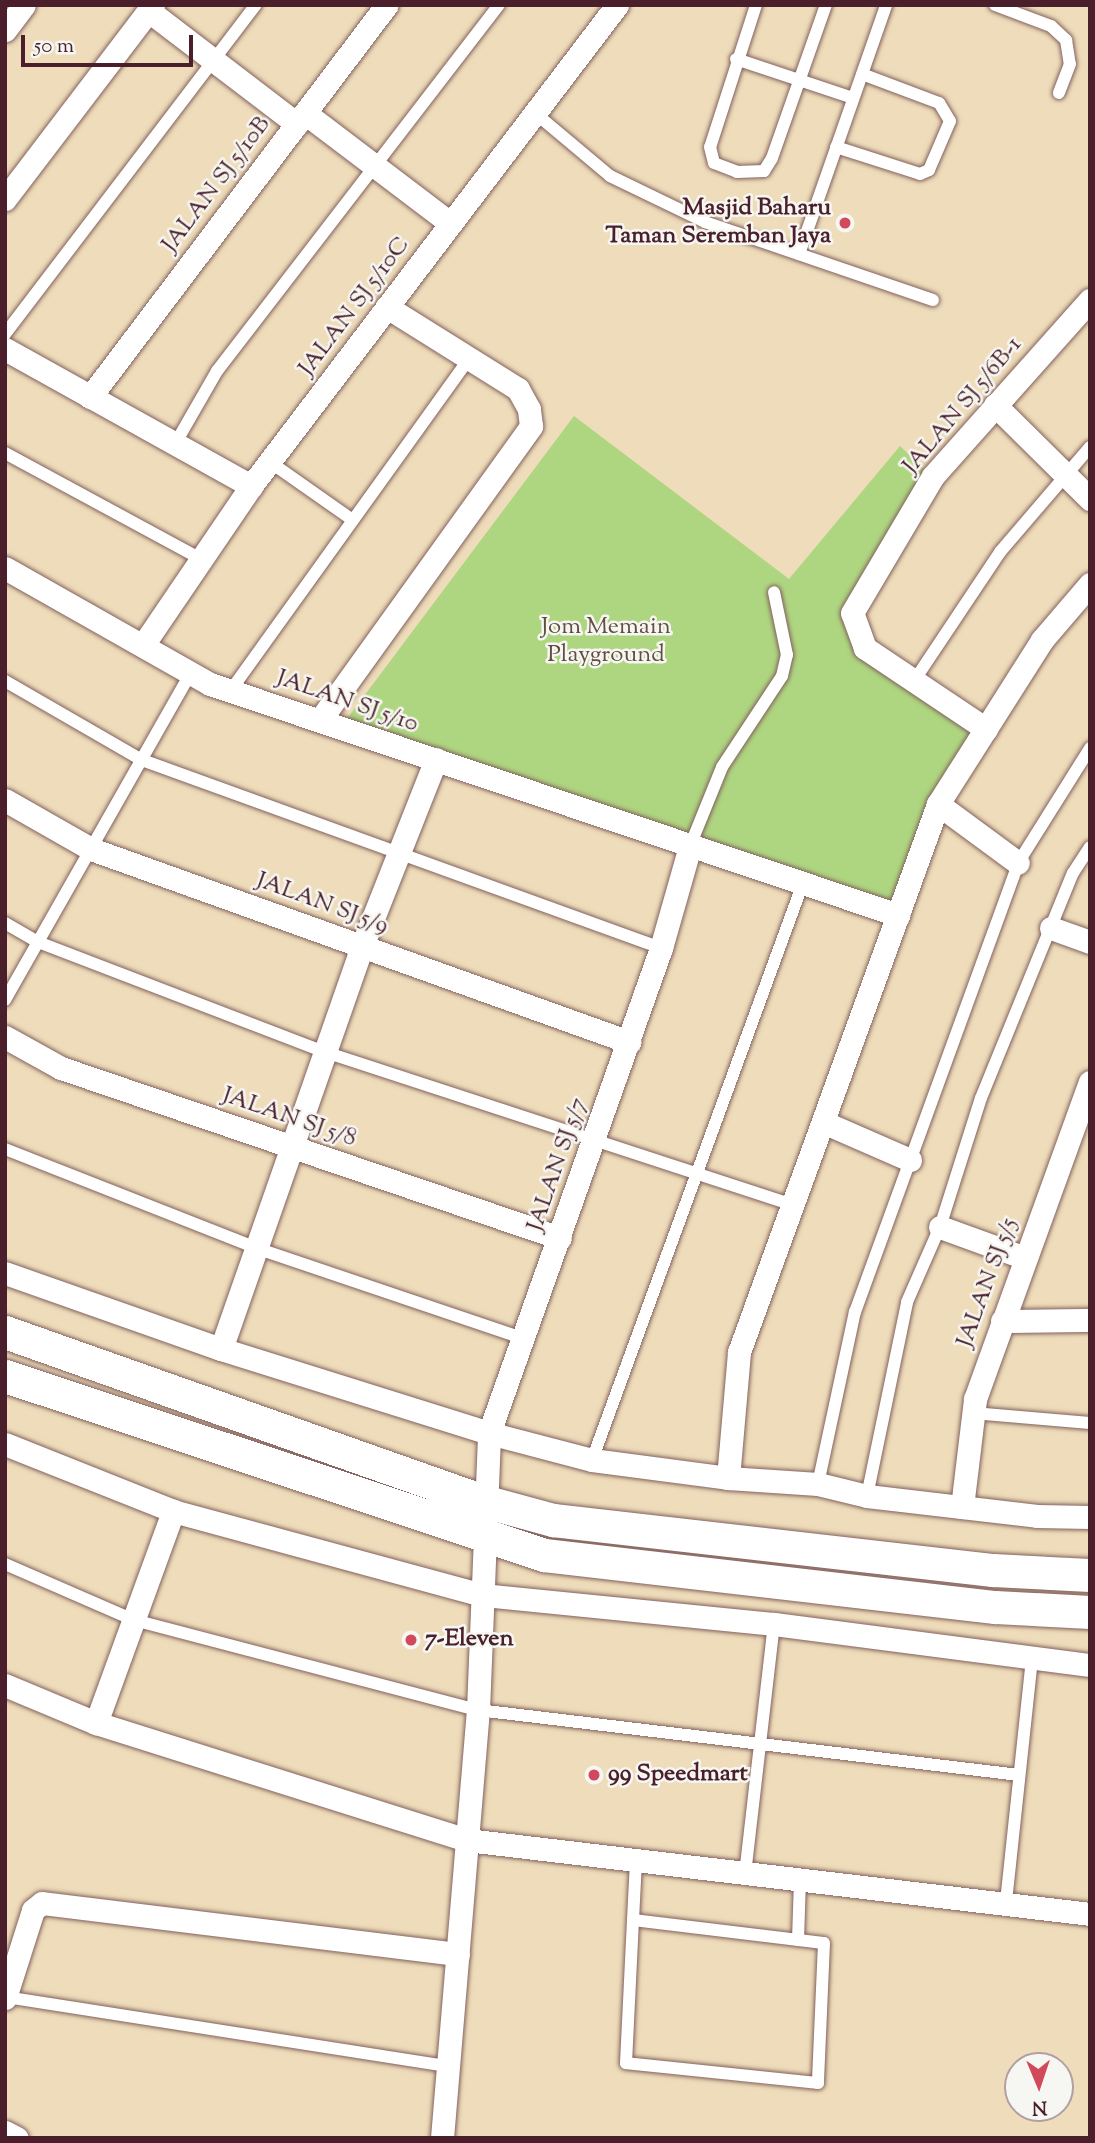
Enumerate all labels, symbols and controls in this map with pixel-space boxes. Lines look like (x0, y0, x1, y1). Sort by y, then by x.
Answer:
scale bar (24, 21, 196, 65)
text: 50 m (34, 32, 74, 62)
street label: JALAN SJ 5/10B (156, 111, 278, 259)
place label: Masjid Baharu Taman Seremban Jaya (605, 195, 831, 251)
marker: Masjid Baharu Taman Seremban Jaya (837, 215, 853, 231)
street label: JALAN SJ 5/10C (293, 232, 417, 382)
street label: JALAN SJ 5/6B-1 (897, 331, 1029, 481)
park label: Jom Memain Playground (541, 614, 671, 670)
street label: JALAN SJ 5/10 (272, 664, 422, 740)
street label: JALAN SJ 5/9 (252, 867, 392, 941)
street label: JALAN SJ 5/8 (218, 1082, 360, 1154)
street label: JALAN SJ 5/7 (522, 1094, 594, 1236)
street label: JALAN SJ 5/5 (951, 1214, 1025, 1352)
place label: 7-Eleven (425, 1626, 514, 1654)
marker: 7-Eleven (403, 1632, 419, 1648)
place label: 99 Speedmart (608, 1761, 748, 1789)
marker: 99 Speedmart (586, 1767, 602, 1783)
north arrow (1004, 2052, 1074, 2122)
text: N (1032, 2093, 1048, 2120)

